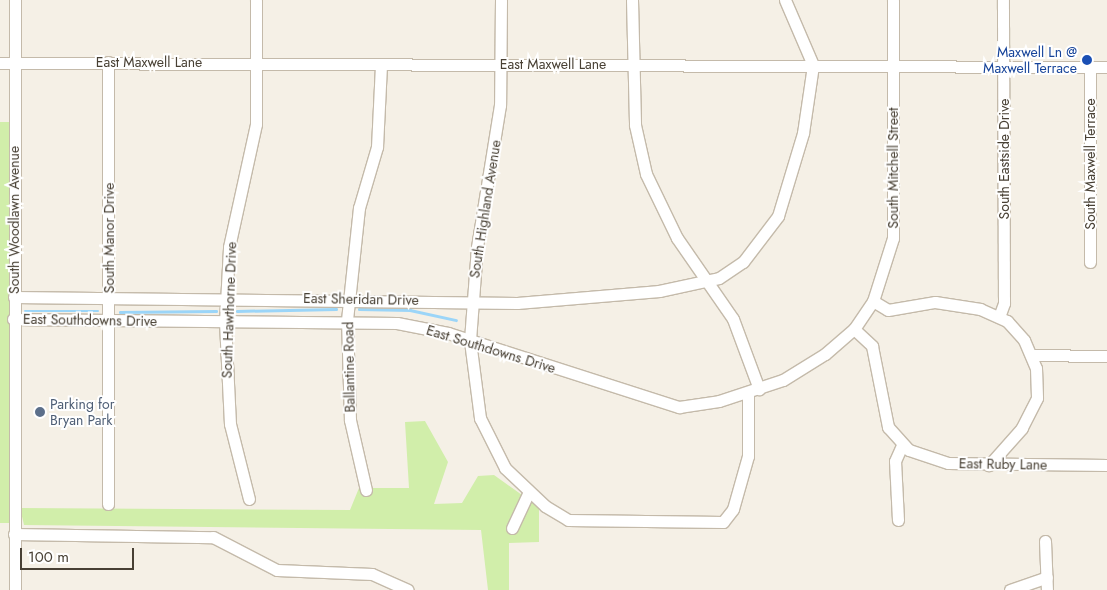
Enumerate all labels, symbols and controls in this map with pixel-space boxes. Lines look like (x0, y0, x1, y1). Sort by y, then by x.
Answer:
place label: Maxwell Ln @ Maxwell Terrace (983, 44, 1077, 76)
street label: East Maxwell Lane (96, 54, 202, 70)
marker: Maxwell Ln @ Maxwell Terrace (1081, 54, 1093, 66)
street label: East Maxwell Lane (500, 56, 606, 72)
street label: South Maxwell Terrace (1082, 98, 1098, 230)
street label: South Eastside Drive (996, 99, 1012, 219)
street label: South Mitchell Street (885, 107, 901, 229)
street label: South Highland Avenue (466, 139, 504, 279)
street label: South Woodlawn Avenue (6, 146, 22, 294)
street label: South Manor Drive (101, 183, 117, 293)
street label: South Hawthorne Drive (218, 241, 240, 379)
street label: East Sheridan Drive (303, 290, 419, 308)
street label: East Southdowns Drive (23, 310, 157, 330)
street label: Ballantine Road (340, 321, 358, 413)
street label: East Southdowns Drive (424, 321, 558, 377)
place label: Parking for Bryan Park (50, 396, 115, 428)
marker: Parking for Bryan Park (34, 406, 46, 418)
street label: East Ruby Lane (959, 455, 1047, 473)
scale bar (22, 538, 136, 570)
text: 100 m (28, 546, 69, 568)

